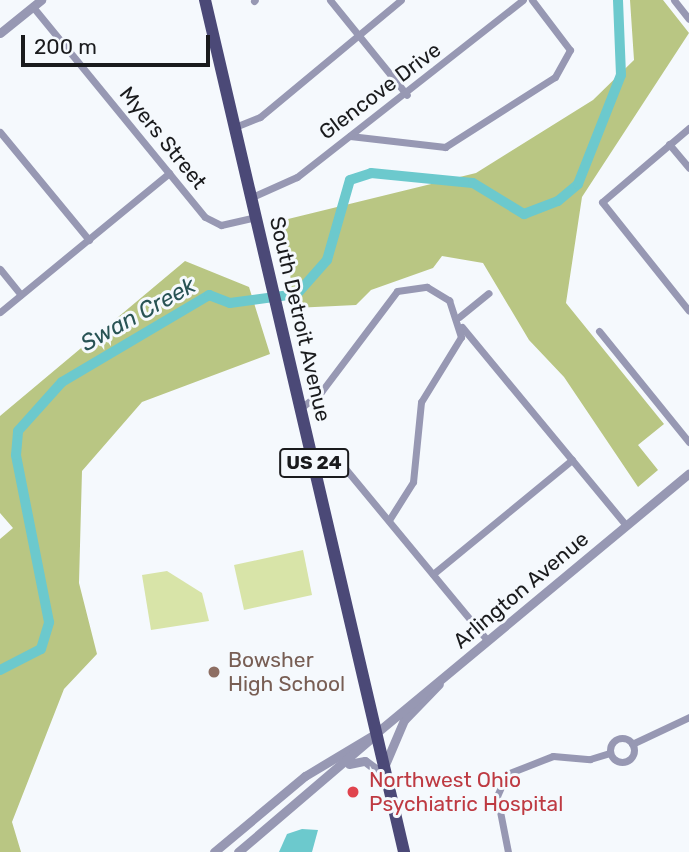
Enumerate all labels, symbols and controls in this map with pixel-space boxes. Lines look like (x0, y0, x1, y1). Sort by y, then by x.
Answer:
scale bar (24, 21, 214, 65)
text: 200 m (34, 34, 97, 59)
street label: Glencove Drive (314, 37, 446, 145)
street label: Myers Street (114, 82, 212, 194)
street label: South Detroit Avenue (264, 214, 336, 424)
water label: Swan Creek (76, 271, 200, 357)
road number: US 24 (279, 447, 349, 478)
street label: Arlington Avenue (448, 526, 594, 654)
place label: Bowsher High School (228, 647, 345, 697)
marker: Bowsher High School (206, 664, 222, 680)
place label: Northwest Ohio Psychiatric Hospital (369, 767, 563, 817)
marker: Northwest Ohio Psychiatric Hospital (343, 782, 363, 802)

